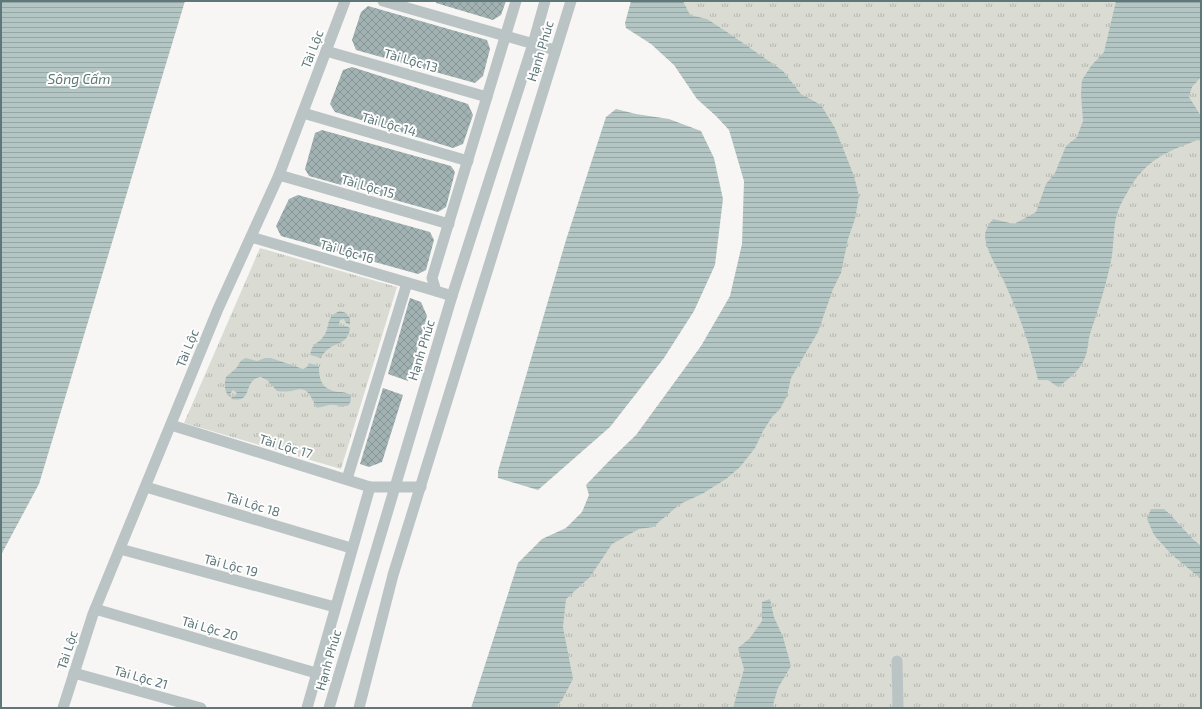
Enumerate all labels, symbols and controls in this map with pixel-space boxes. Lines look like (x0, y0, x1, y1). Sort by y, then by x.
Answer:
street label: Hạnh Phúc (523, 19, 557, 83)
street label: Tài Lộc (297, 27, 327, 71)
street label: Tài Lộc 13 (382, 45, 440, 75)
water label: Sông Cấm (47, 70, 111, 87)
street label: Tài Lộc 14 (360, 109, 418, 139)
street label: Tài Lộc 15 (339, 171, 397, 201)
street label: Tài Lộc 16 (318, 236, 376, 266)
street label: Hạnh Phúc (404, 318, 438, 382)
street label: Tài Lộc (172, 326, 202, 370)
street label: Tài Lộc 17 (257, 430, 315, 462)
street label: Tài Lộc 18 (224, 488, 282, 520)
street label: Tài Lộc 19 (202, 550, 260, 580)
street label: Tài Lộc 20 (180, 612, 240, 644)
street label: Hạnh Phúc (312, 628, 344, 692)
street label: Tài Lộc (53, 629, 81, 671)
street label: Tài Lộc 21 (112, 662, 170, 692)

